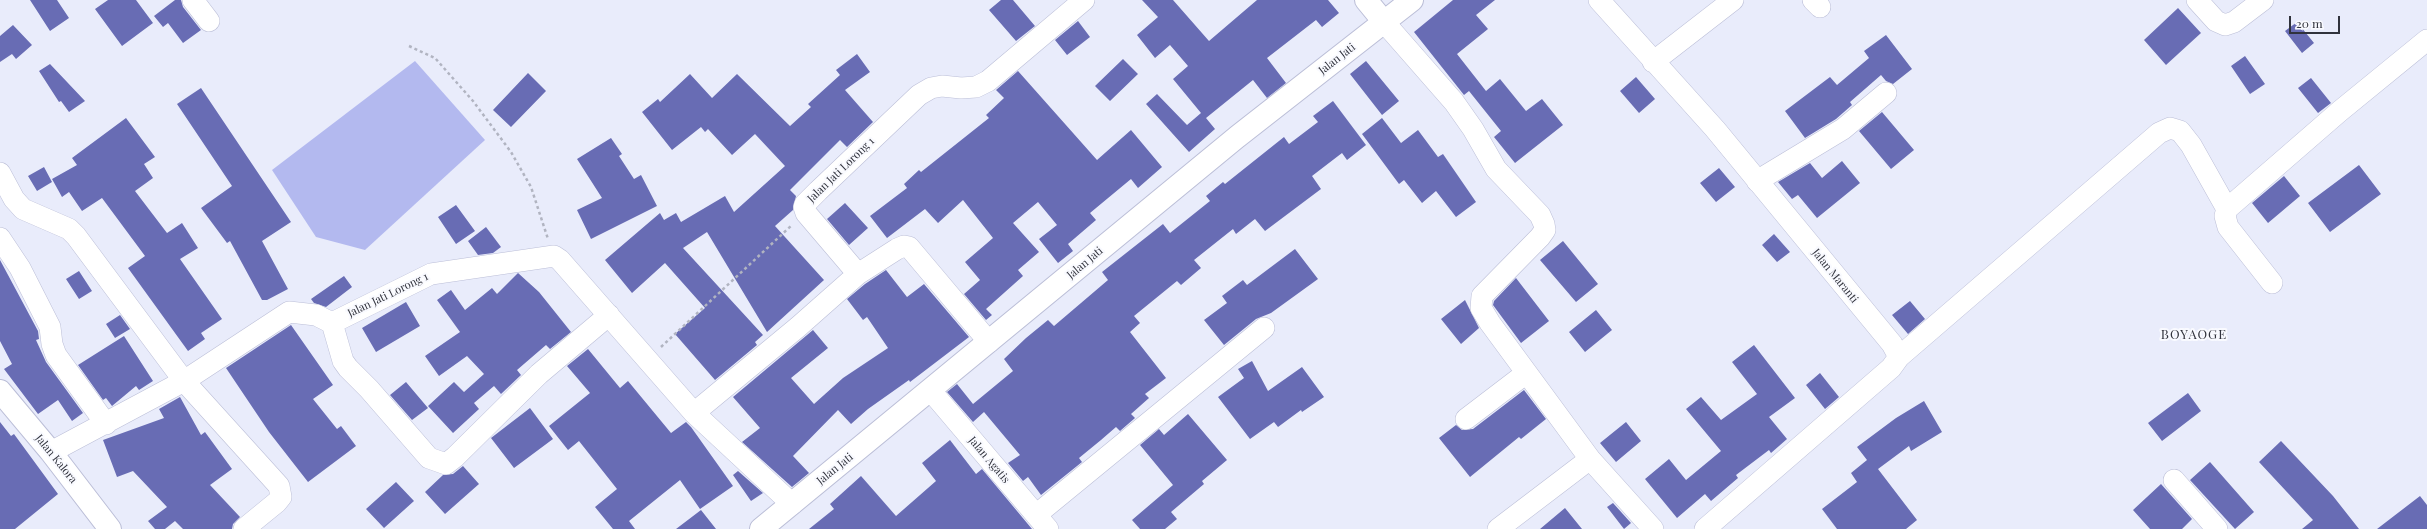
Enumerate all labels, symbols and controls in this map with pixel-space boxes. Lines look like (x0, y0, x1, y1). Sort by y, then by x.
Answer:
scale bar (2291, 8, 2342, 34)
text: 20 m (2296, 15, 2323, 31)
street label: Jalan Jati (1316, 41, 1358, 77)
street label: Jalan Jati Lorong 1 (805, 135, 877, 205)
street label: Jalan Jati (1064, 244, 1106, 282)
street label: Jalan Maranti (1809, 246, 1861, 306)
street label: Jalan Jati Lorong 1 (346, 270, 430, 320)
district label: BOYAOGE (2161, 327, 2227, 343)
street label: Jalan Kalora (32, 432, 80, 486)
street label: Jalan Agatis (966, 434, 1012, 486)
street label: Jalan Jati (814, 450, 856, 488)

